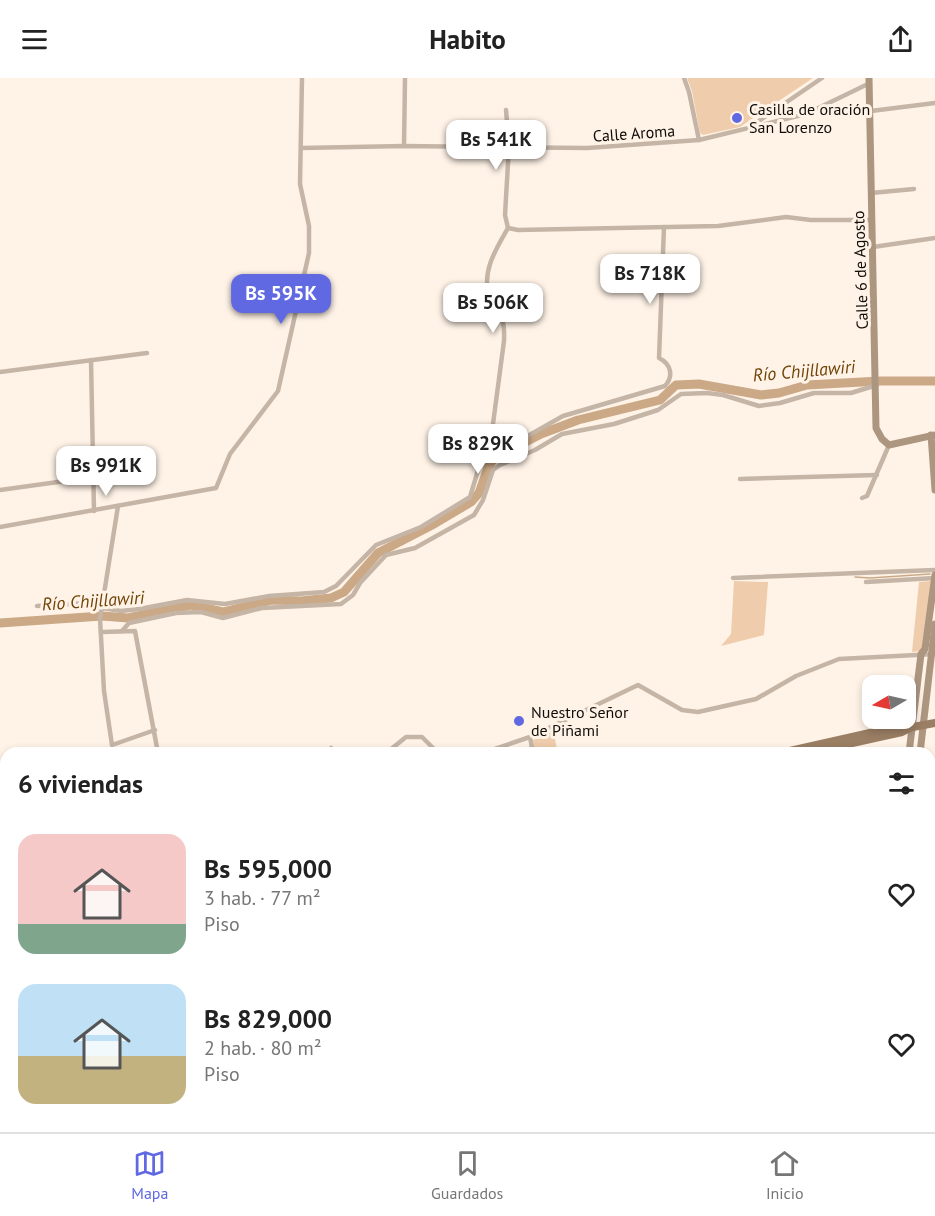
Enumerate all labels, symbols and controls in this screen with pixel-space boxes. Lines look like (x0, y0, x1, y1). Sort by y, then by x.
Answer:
text: Habito (429, 22, 506, 56)
icon: menu (18, 23, 51, 56)
icon: share (884, 23, 917, 56)
place label: Casilla de oración San Lorenzo (749, 99, 870, 137)
marker: Casilla de oración San Lorenzo (730, 111, 744, 125)
pin: Bs 541K (441, 120, 551, 171)
street label: Calle Aroma (592, 120, 676, 146)
text: Bs 541K (460, 126, 532, 152)
street label: Calle 6 de Agosto (848, 210, 872, 330)
pin: Bs 718K (595, 254, 705, 305)
text: Bs 718K (614, 260, 686, 286)
pin: Bs 595K (226, 274, 336, 325)
text: Bs 595K (245, 280, 317, 306)
pin: Bs 506K (438, 283, 548, 334)
text: Bs 506K (457, 289, 529, 315)
water label: Río Chijllawiri (752, 354, 857, 386)
pin: Bs 829K (423, 424, 533, 475)
text: Bs 829K (442, 430, 514, 456)
pin: Bs 991K (51, 446, 161, 497)
text: Bs 991K (70, 452, 142, 478)
water label: Río Chijllawiri (41, 585, 146, 616)
north arrow (862, 675, 916, 729)
map controls (862, 675, 916, 729)
place label: Nuestro Señor de Piñami (531, 702, 629, 740)
marker: Nuestro Señor de Piñami (512, 714, 526, 728)
text: 6 viviendas (18, 767, 143, 800)
icon: filters (885, 767, 918, 800)
text: Bs 595,000 (204, 852, 332, 885)
icon: home (66, 858, 138, 930)
icon: heart (885, 878, 918, 911)
text: 3 hab. · 77 m² (204, 885, 321, 911)
text: Piso (204, 911, 240, 937)
text: Bs 829,000 (204, 1002, 332, 1035)
icon: home (66, 1008, 138, 1080)
icon: heart (885, 1028, 918, 1061)
text: 2 hab. · 80 m² (204, 1035, 322, 1061)
text: Piso (204, 1061, 240, 1087)
tab: Mapa (131, 1147, 168, 1203)
tab: Guardados (431, 1147, 503, 1203)
tab: Inicio (766, 1147, 804, 1203)

